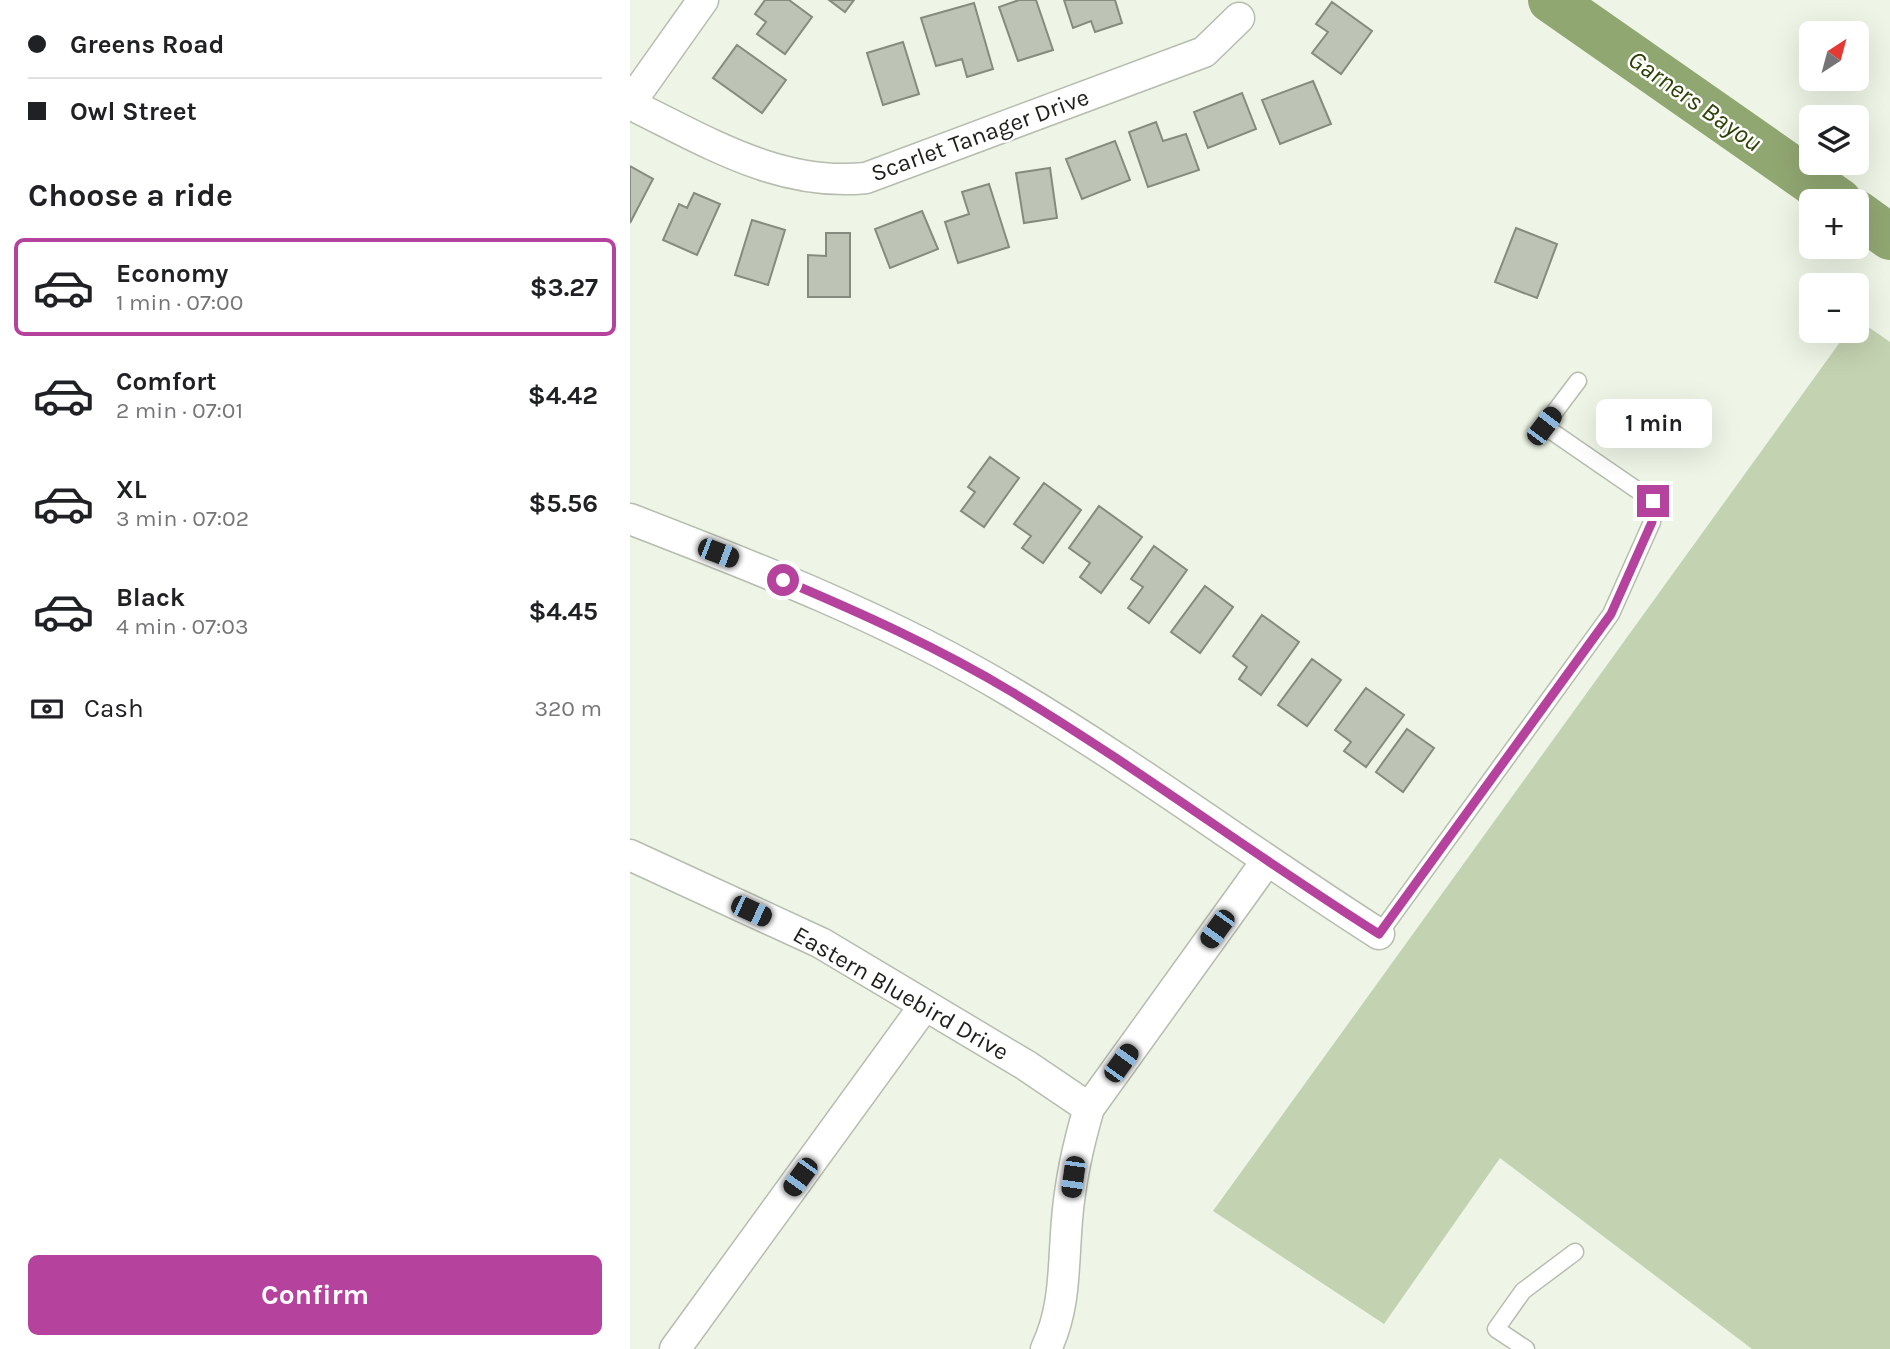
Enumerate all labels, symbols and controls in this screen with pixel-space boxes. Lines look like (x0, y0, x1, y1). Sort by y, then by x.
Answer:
north arrow (1799, 21, 1869, 91)
map controls (1799, 21, 1869, 343)
text: Greens Road (70, 29, 224, 60)
water label: Garners Bayou (1622, 44, 1768, 158)
street label: Scarlet Tanager Drive (867, 83, 1093, 187)
text: Owl Street (70, 96, 197, 127)
button: layers (1799, 105, 1869, 175)
text: Choose a ride (28, 177, 233, 214)
button: + (1799, 189, 1869, 259)
icon: car (32, 256, 95, 319)
text: Economy (116, 258, 228, 289)
text: $3.27 (530, 272, 598, 303)
button: − (1799, 273, 1869, 343)
text: 1 min · 07:00 (116, 289, 243, 316)
icon: car (32, 364, 95, 427)
text: Comfort (116, 366, 217, 397)
text: $4.42 (528, 380, 598, 411)
text: 2 min · 07:01 (116, 397, 243, 424)
callout: 1 min (1595, 400, 1711, 448)
car (1523, 403, 1566, 449)
text: 1 min (1625, 410, 1683, 437)
icon: car (32, 472, 95, 535)
text: XL (116, 474, 147, 505)
route end (1637, 485, 1669, 517)
text: $5.56 (528, 488, 598, 519)
text: 3 min · 07:02 (116, 505, 249, 532)
car (695, 536, 742, 570)
route start (767, 564, 799, 596)
icon: car (32, 580, 95, 643)
text: Black (116, 582, 185, 613)
text: $4.45 (528, 596, 598, 627)
text: 4 min · 07:03 (116, 613, 249, 640)
icon: cash (28, 690, 66, 728)
text: Cash (84, 693, 144, 724)
text: 320 m (534, 695, 602, 722)
car (728, 893, 775, 929)
car (1197, 906, 1238, 952)
street label: Eastern Bluebird Drive (788, 920, 1014, 1066)
car (1101, 1040, 1142, 1086)
car (780, 1154, 821, 1200)
car (1060, 1155, 1087, 1199)
button: Confirm (28, 1255, 602, 1335)

